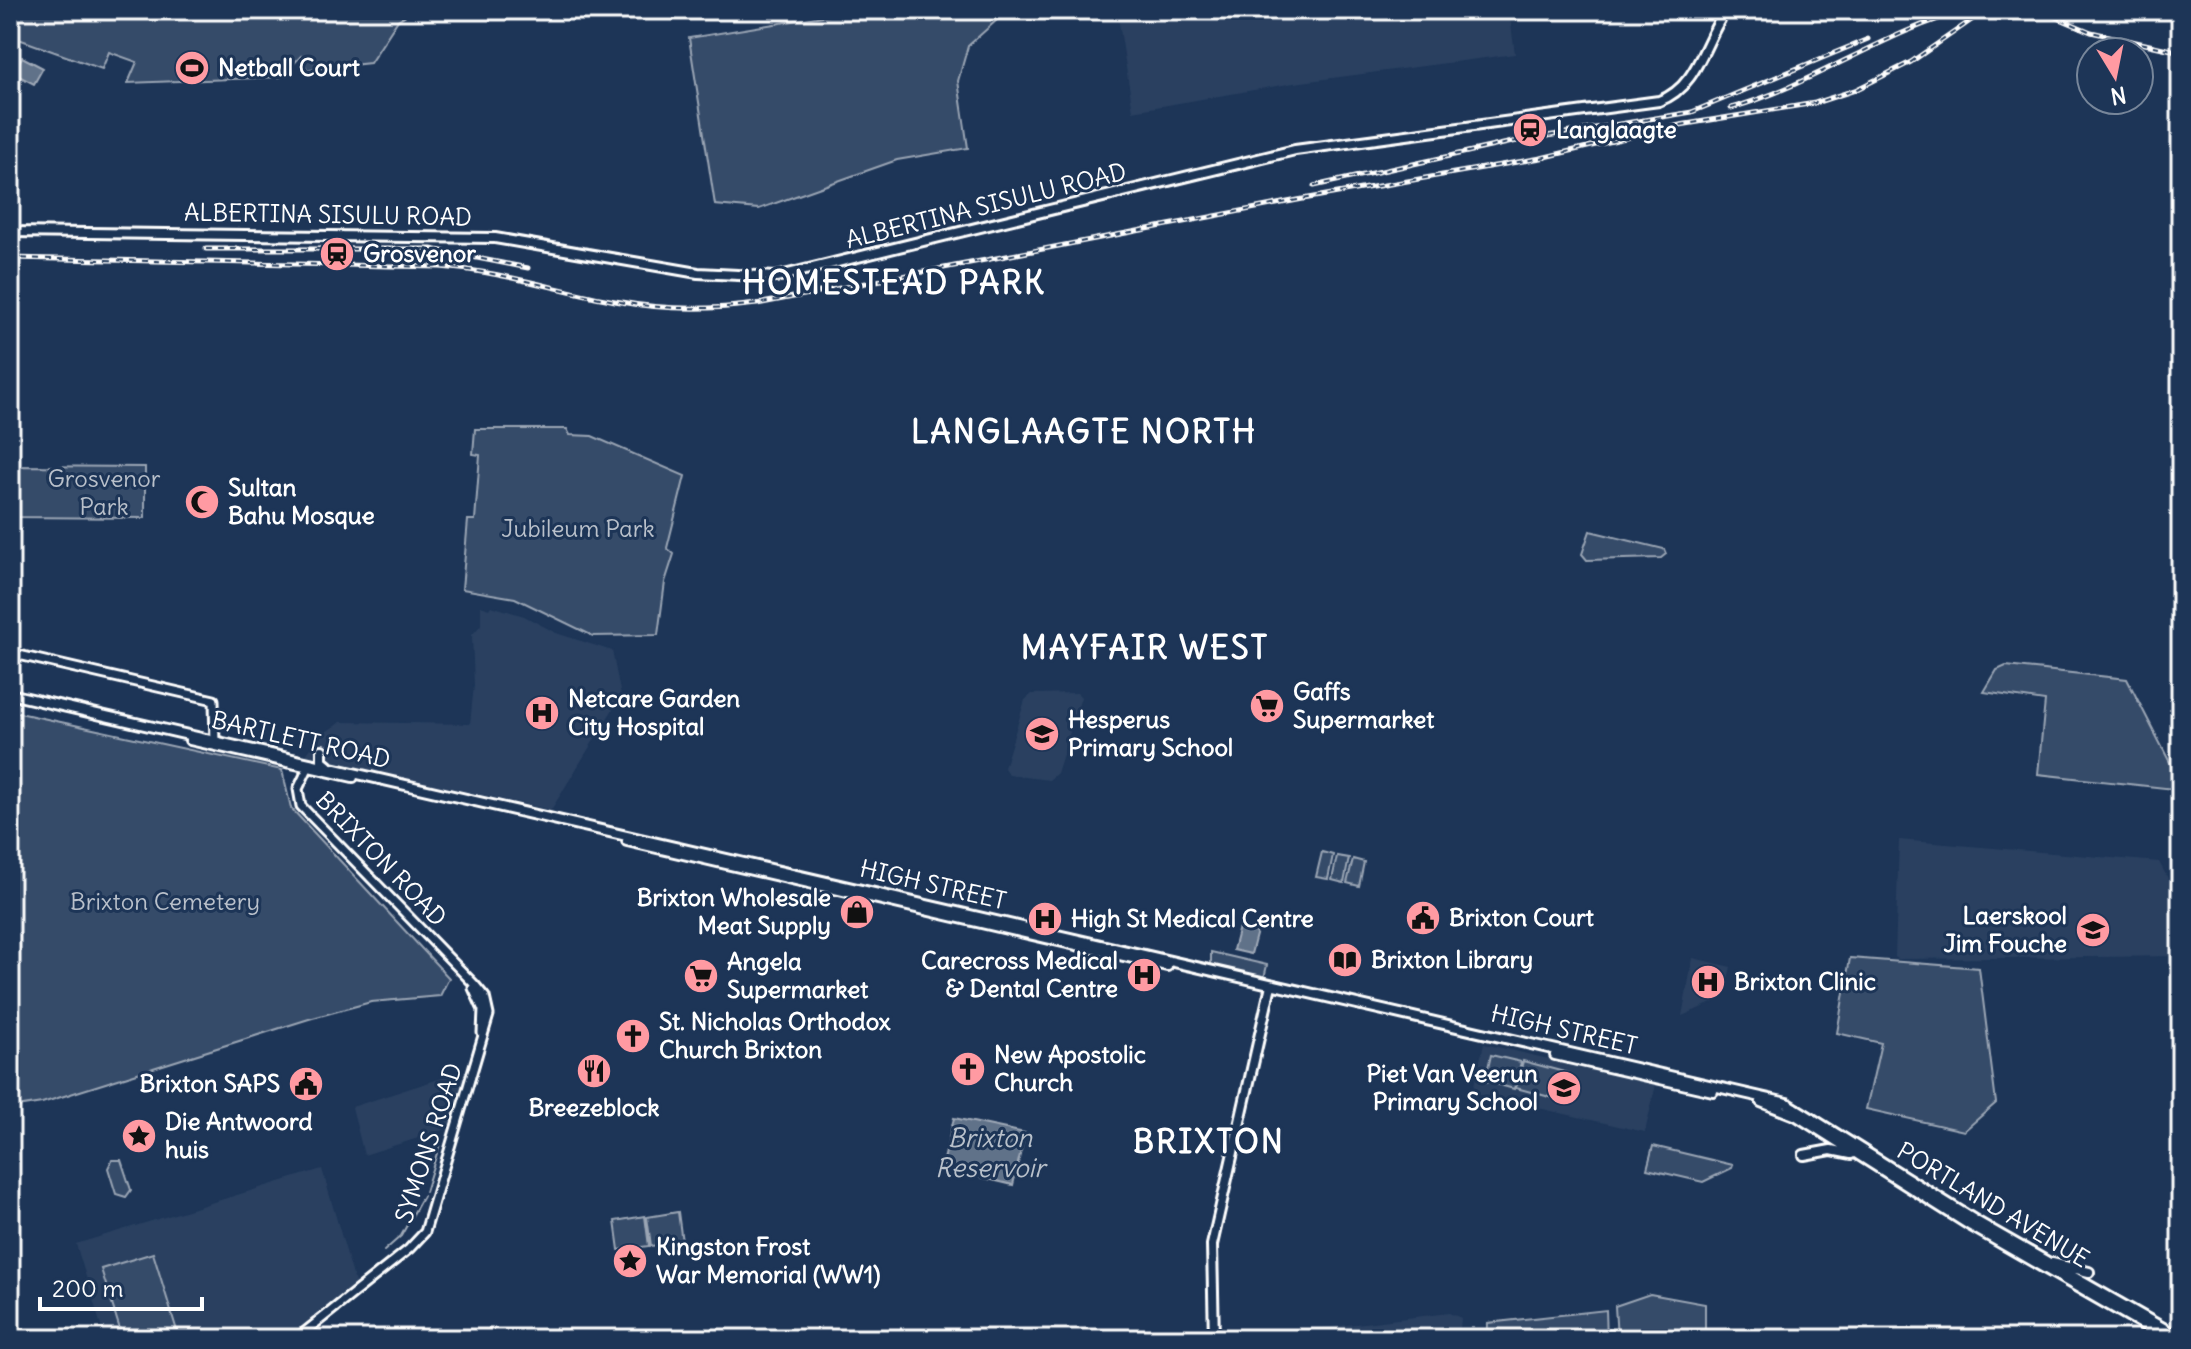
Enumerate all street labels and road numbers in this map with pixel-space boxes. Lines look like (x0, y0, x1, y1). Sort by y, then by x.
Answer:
street label: ALBERTINA SISULU ROAD (842, 156, 1129, 254)
street label: ALBERTINA SISULU ROAD (184, 196, 472, 232)
street label: BARTLETT ROAD (209, 704, 394, 774)
street label: BRIXTON ROAD (310, 785, 453, 932)
street label: HIGH STREET (857, 853, 1009, 915)
street label: HIGH STREET (1488, 998, 1640, 1060)
street label: SYMONS ROAD (388, 1059, 468, 1227)
street label: PORTLAND AVENUE (1892, 1135, 2095, 1273)

